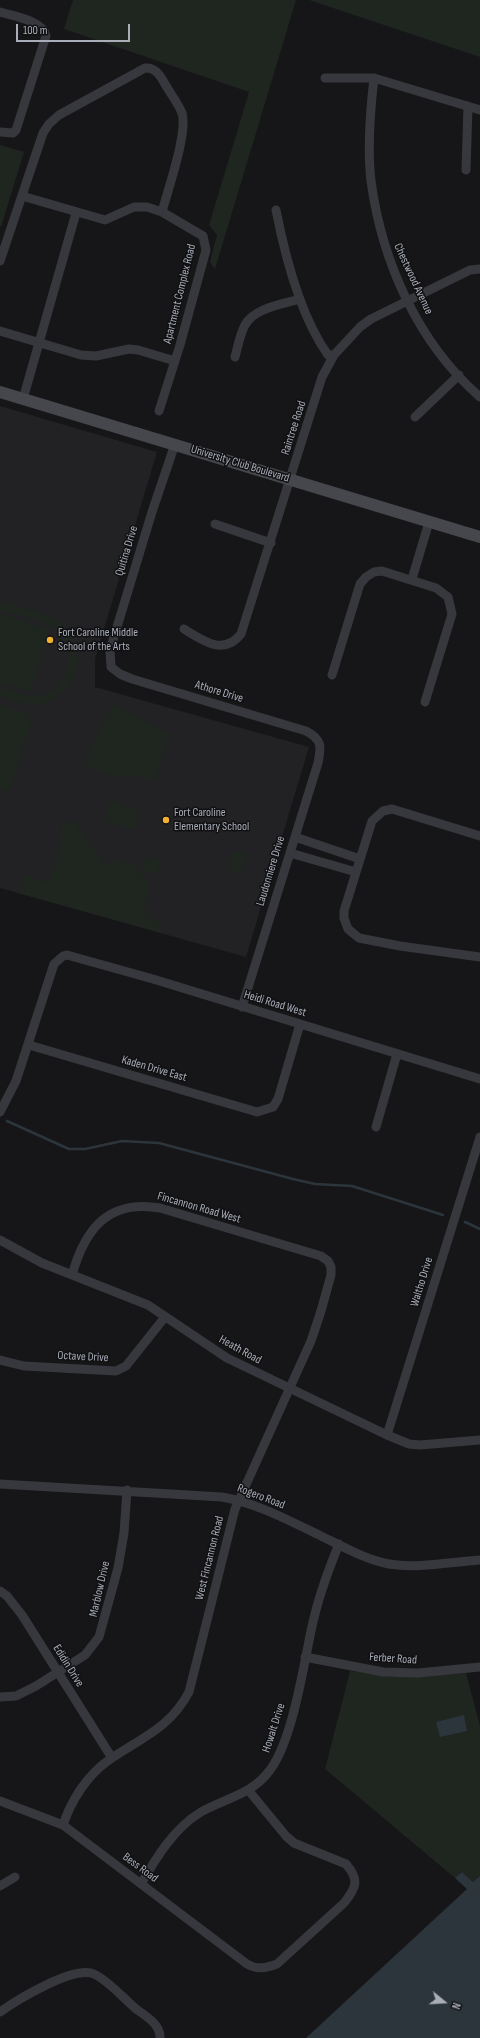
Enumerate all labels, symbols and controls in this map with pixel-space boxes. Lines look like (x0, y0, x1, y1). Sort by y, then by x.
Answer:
scale bar (18, 16, 132, 42)
text: 100 m (23, 23, 48, 38)
street label: Chestwood Avenue (390, 241, 436, 317)
street label: Apartment Complex Road (161, 243, 199, 345)
street label: Raintree Road (279, 399, 309, 457)
street label: University Club Boulevard (189, 442, 291, 486)
street label: Quitina Drive (113, 524, 141, 578)
place label: Fort Caroline Middle School of the Arts (58, 626, 138, 654)
marker: Fort Caroline Middle School of the Arts (45, 635, 55, 645)
street label: Athore Drive (193, 678, 245, 706)
place label: Fort Caroline Elementary School (174, 806, 249, 834)
marker: Fort Caroline Elementary School (161, 815, 171, 825)
street label: Laudonniere Drive (254, 834, 288, 908)
street label: Heidi Road West (242, 988, 308, 1020)
street label: Kaden Drive East (120, 1053, 188, 1085)
street label: Fincannon Road West (156, 1189, 242, 1227)
street label: Waltho Drive (408, 1256, 436, 1308)
street label: Heath Road (216, 1332, 264, 1368)
street label: Octave Drive (57, 1348, 109, 1366)
street label: Rogero Road (235, 1481, 287, 1513)
street label: West Fincannon Road (193, 1515, 227, 1601)
street label: Marblow Drive (87, 1560, 113, 1618)
street label: Edidin Drive (49, 1642, 87, 1690)
street label: Ferber Road (369, 1650, 417, 1668)
street label: Howalt Drive (259, 1702, 289, 1754)
street label: Bess Road (119, 1850, 161, 1886)
north arrow (424, 1982, 464, 2022)
text: N (449, 2001, 463, 2011)

